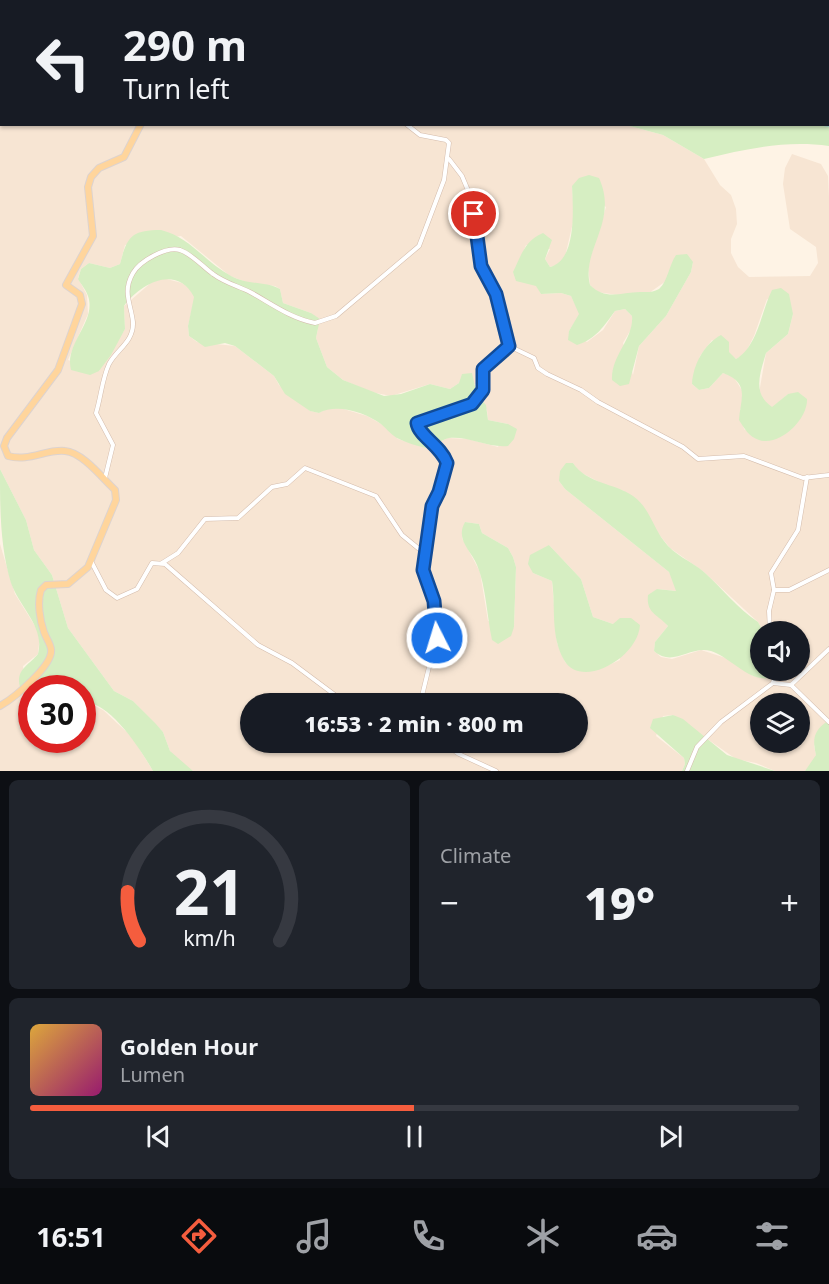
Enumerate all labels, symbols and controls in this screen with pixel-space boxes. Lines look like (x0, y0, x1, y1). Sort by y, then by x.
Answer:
text: 290 m (123, 16, 247, 73)
icon: left (24, 24, 102, 102)
text: Turn left (123, 70, 229, 107)
pin (448, 188, 499, 239)
icon: arrive (457, 197, 490, 230)
position arrow (405, 606, 469, 670)
map controls (750, 621, 810, 753)
button: sound (750, 621, 810, 681)
speed limit sign: 30 (18, 675, 96, 753)
button: layers (750, 693, 810, 753)
text: 16:53 · 2 min · 800 m (304, 708, 524, 738)
text: Climate (440, 842, 511, 869)
text: 21 (174, 848, 245, 933)
text: 19° (584, 872, 655, 933)
text: − (440, 880, 459, 925)
text: + (780, 880, 799, 925)
text: km/h (183, 924, 236, 953)
text: Golden Hour (120, 1031, 258, 1061)
text: Lumen (120, 1061, 185, 1088)
icon: previous (142, 1120, 175, 1153)
icon: pause (398, 1120, 431, 1153)
icon: next (654, 1120, 687, 1153)
icon: directions (178, 1215, 220, 1257)
icon: music (293, 1215, 335, 1257)
icon: phone (407, 1215, 449, 1257)
icon: climate (522, 1215, 564, 1257)
icon: car (636, 1215, 678, 1257)
icon: filters (751, 1215, 793, 1257)
text: 16:51 (36, 1218, 106, 1255)

